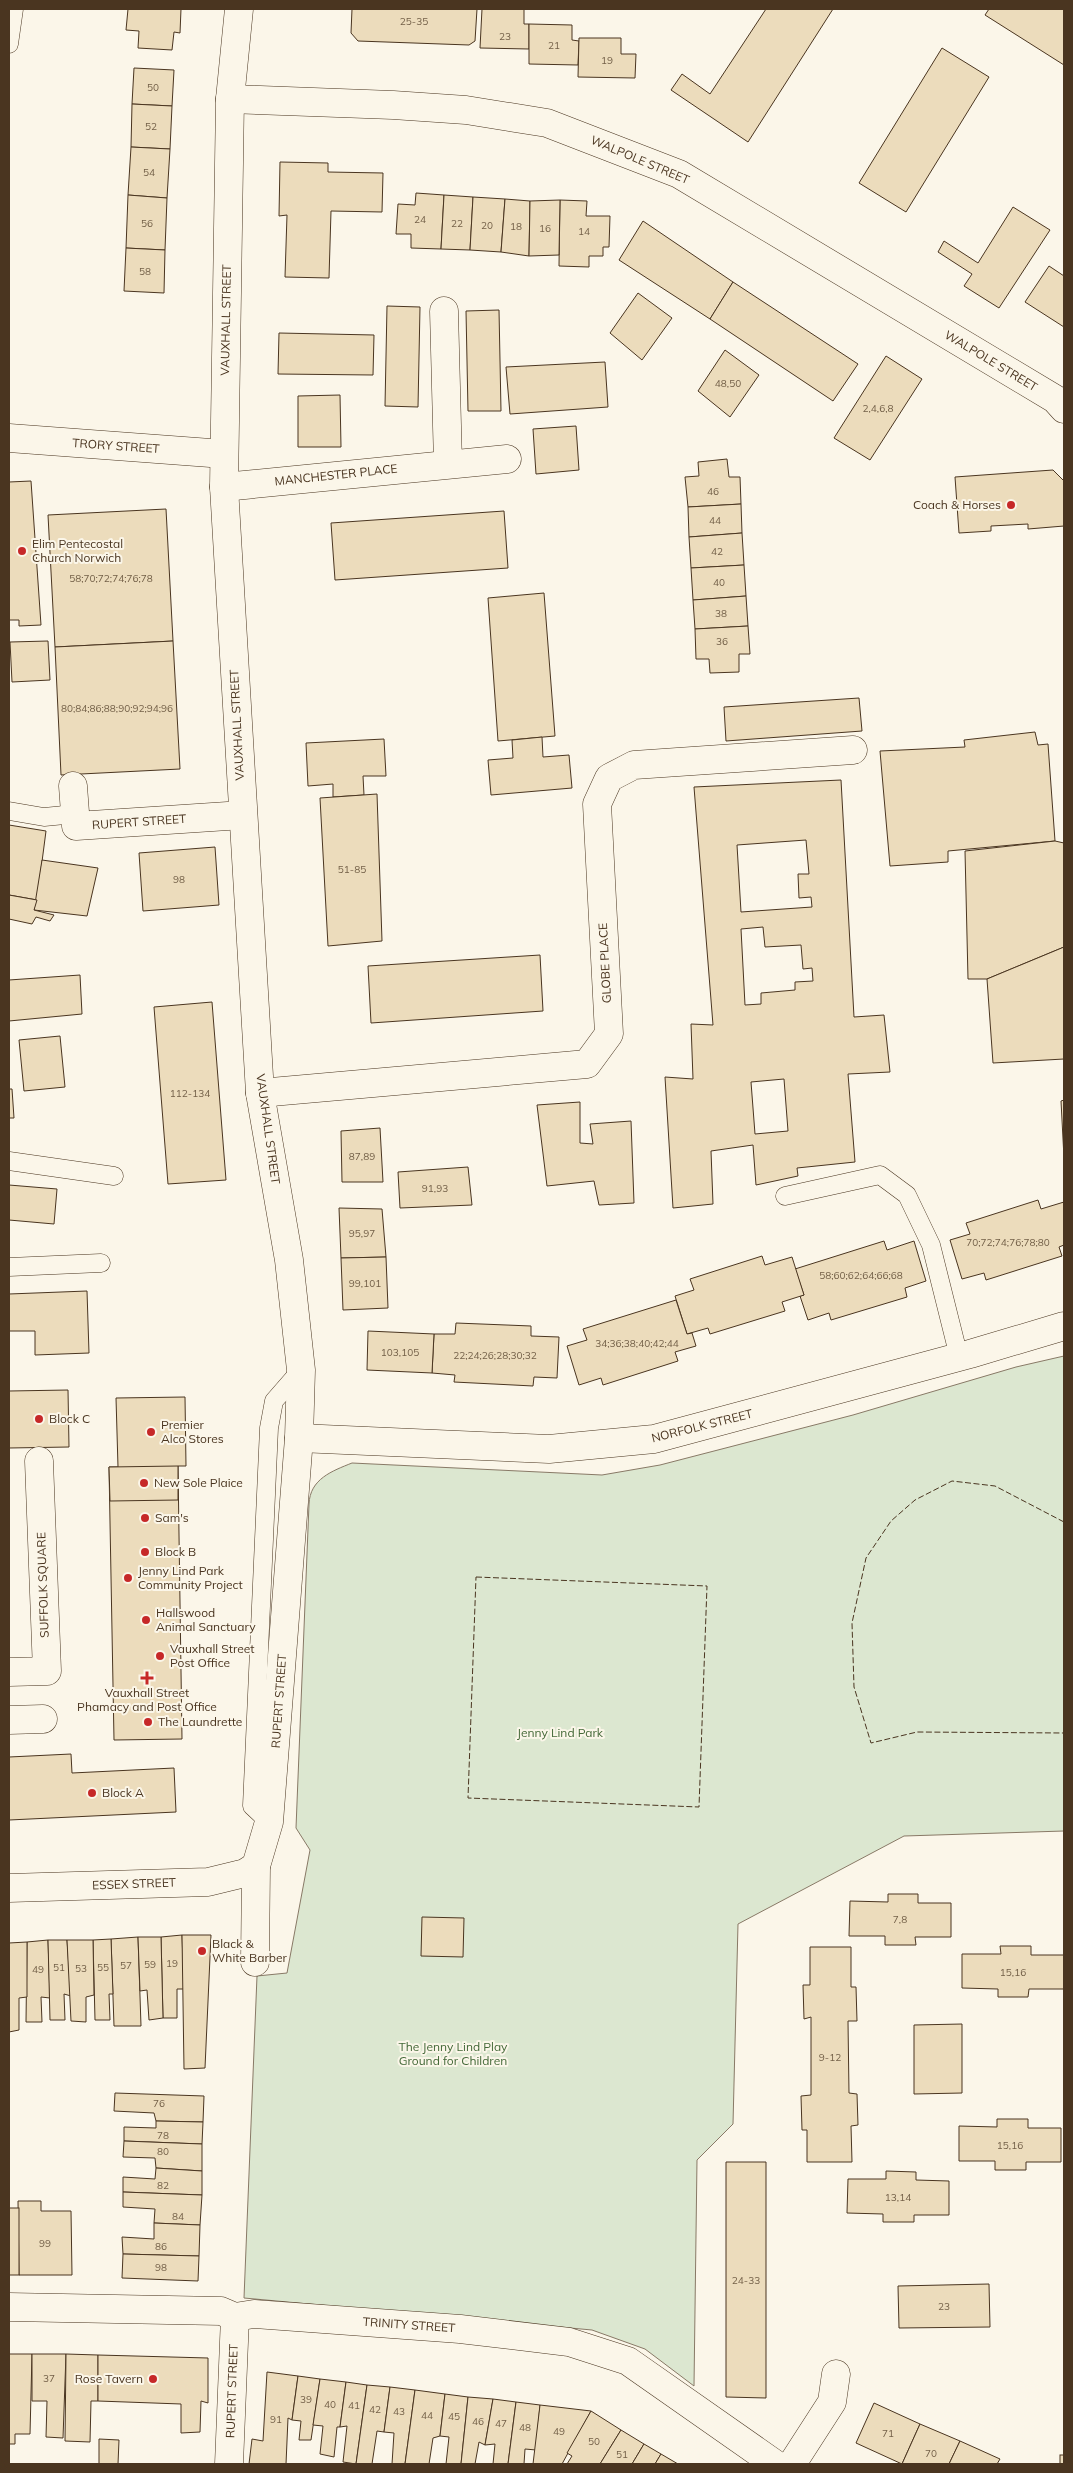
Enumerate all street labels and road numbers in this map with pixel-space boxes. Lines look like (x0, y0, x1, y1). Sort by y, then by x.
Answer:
street label: WALPOLE STREET (589, 132, 693, 187)
street label: VAUXHALL STREET (217, 264, 234, 376)
street label: WALPOLE STREET (942, 327, 1041, 395)
street label: TRORY STREET (72, 435, 161, 456)
street label: MANCHESTER PLACE (274, 461, 398, 488)
street label: VAUXHALL STREET (226, 668, 247, 781)
street label: RUPERT STREET (91, 811, 187, 832)
street label: GLOBE PLACE (595, 922, 614, 1004)
street label: VAUXHALL STREET (253, 1073, 284, 1186)
street label: NORFOLK STREET (650, 1406, 755, 1445)
street label: SUFFOLK SQUARE (33, 1532, 52, 1638)
street label: RUPERT STREET (268, 1653, 289, 1749)
street label: ESSEX STREET (92, 1875, 177, 1892)
street label: TRINITY STREET (362, 2314, 456, 2335)
street label: RUPERT STREET (222, 2343, 241, 2438)

